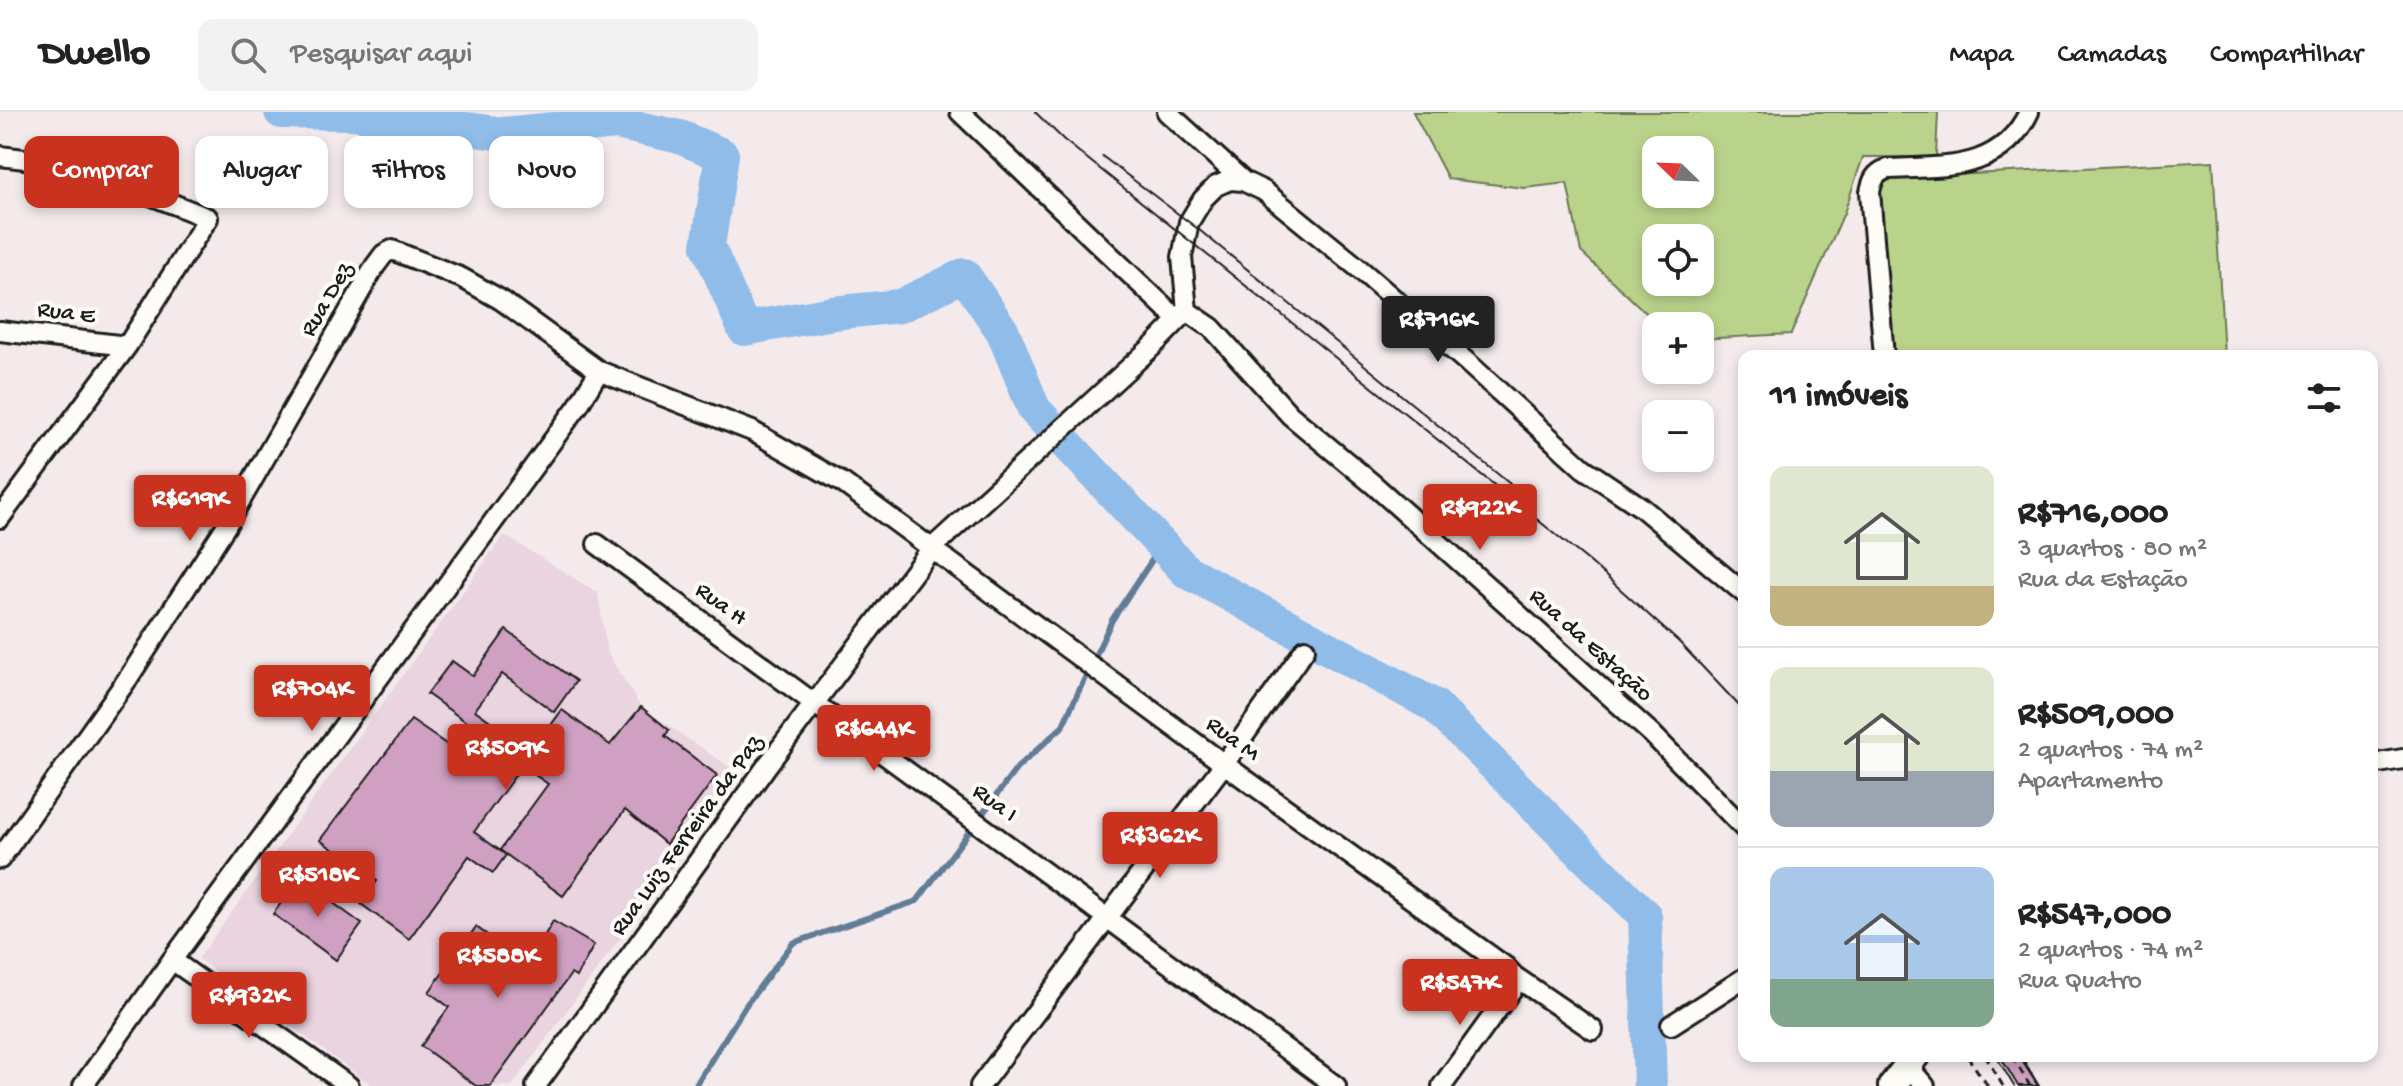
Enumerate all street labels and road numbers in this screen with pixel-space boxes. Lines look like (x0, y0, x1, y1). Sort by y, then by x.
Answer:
street label: Rua Dez (295, 256, 362, 343)
street label: Rua E (36, 296, 97, 332)
street label: Rua H (689, 577, 752, 634)
street label: Rua da Estação (1522, 583, 1658, 709)
street label: Rua M (1199, 711, 1265, 769)
street label: Rua Luiz Ferreira da Paz (605, 729, 771, 942)
street label: Rua I (966, 778, 1022, 830)

